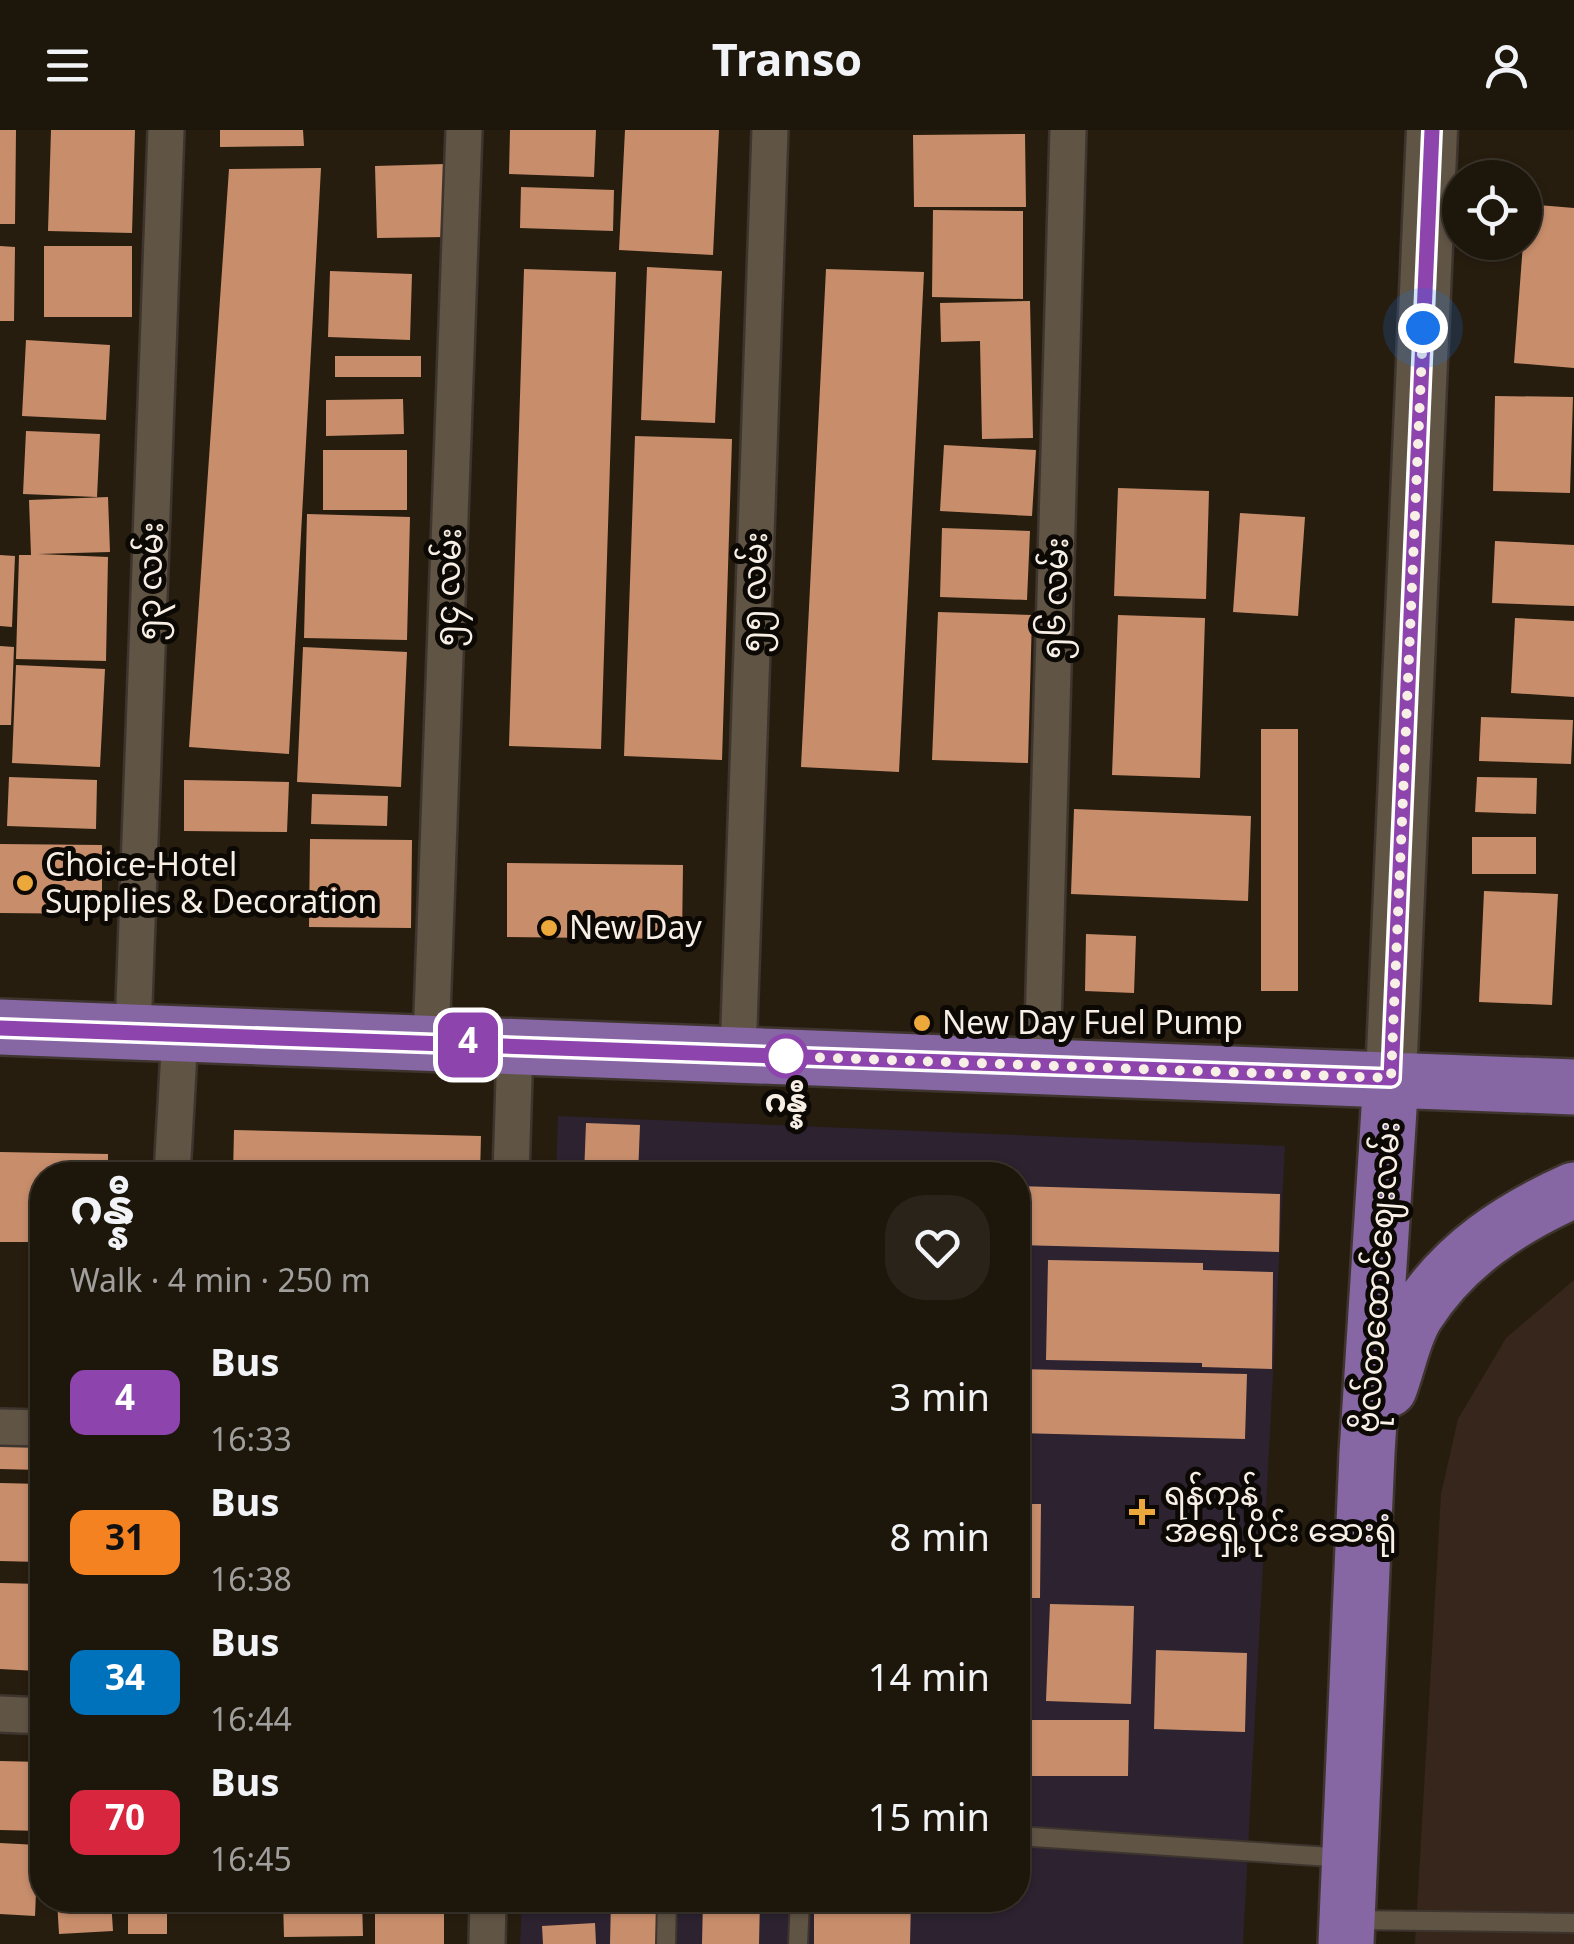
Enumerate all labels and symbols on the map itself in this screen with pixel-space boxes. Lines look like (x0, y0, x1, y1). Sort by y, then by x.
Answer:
your location (1398, 303, 1448, 353)
street label: ၅၃ လမ်း (117, 521, 191, 642)
street label: ၅၄ လမ်း (415, 527, 489, 648)
street label: ၅၅ လမ်း (721, 531, 795, 653)
street label: ၅၆ လမ်း (1022, 536, 1096, 660)
place label: Choice-Hotel Supplies & Decoration (45, 834, 377, 941)
marker: Choice-Hotel Supplies & Decoration (14, 872, 36, 894)
place label: New Day (569, 897, 703, 967)
marker: New Day (538, 917, 560, 939)
place label: New Day Fuel Pump (942, 992, 1243, 1062)
line badge: 4 (436, 1012, 500, 1078)
marker: New Day Fuel Pump (911, 1012, 933, 1034)
marker: ဂန္နီ (765, 1035, 807, 1077)
place label: ဂန္နီ (764, 1070, 808, 1140)
street label: ဗိုလ်တထောင်ဈေးလမ်း (1336, 1119, 1428, 1435)
place label: ရန်ကုန် အရှေ့ပိုင်း ဆေးရုံ (1164, 1463, 1397, 1570)
marker: ရန်ကုန် အရှေ့ပိုင်း ဆေးရုံ (1129, 1499, 1155, 1525)

